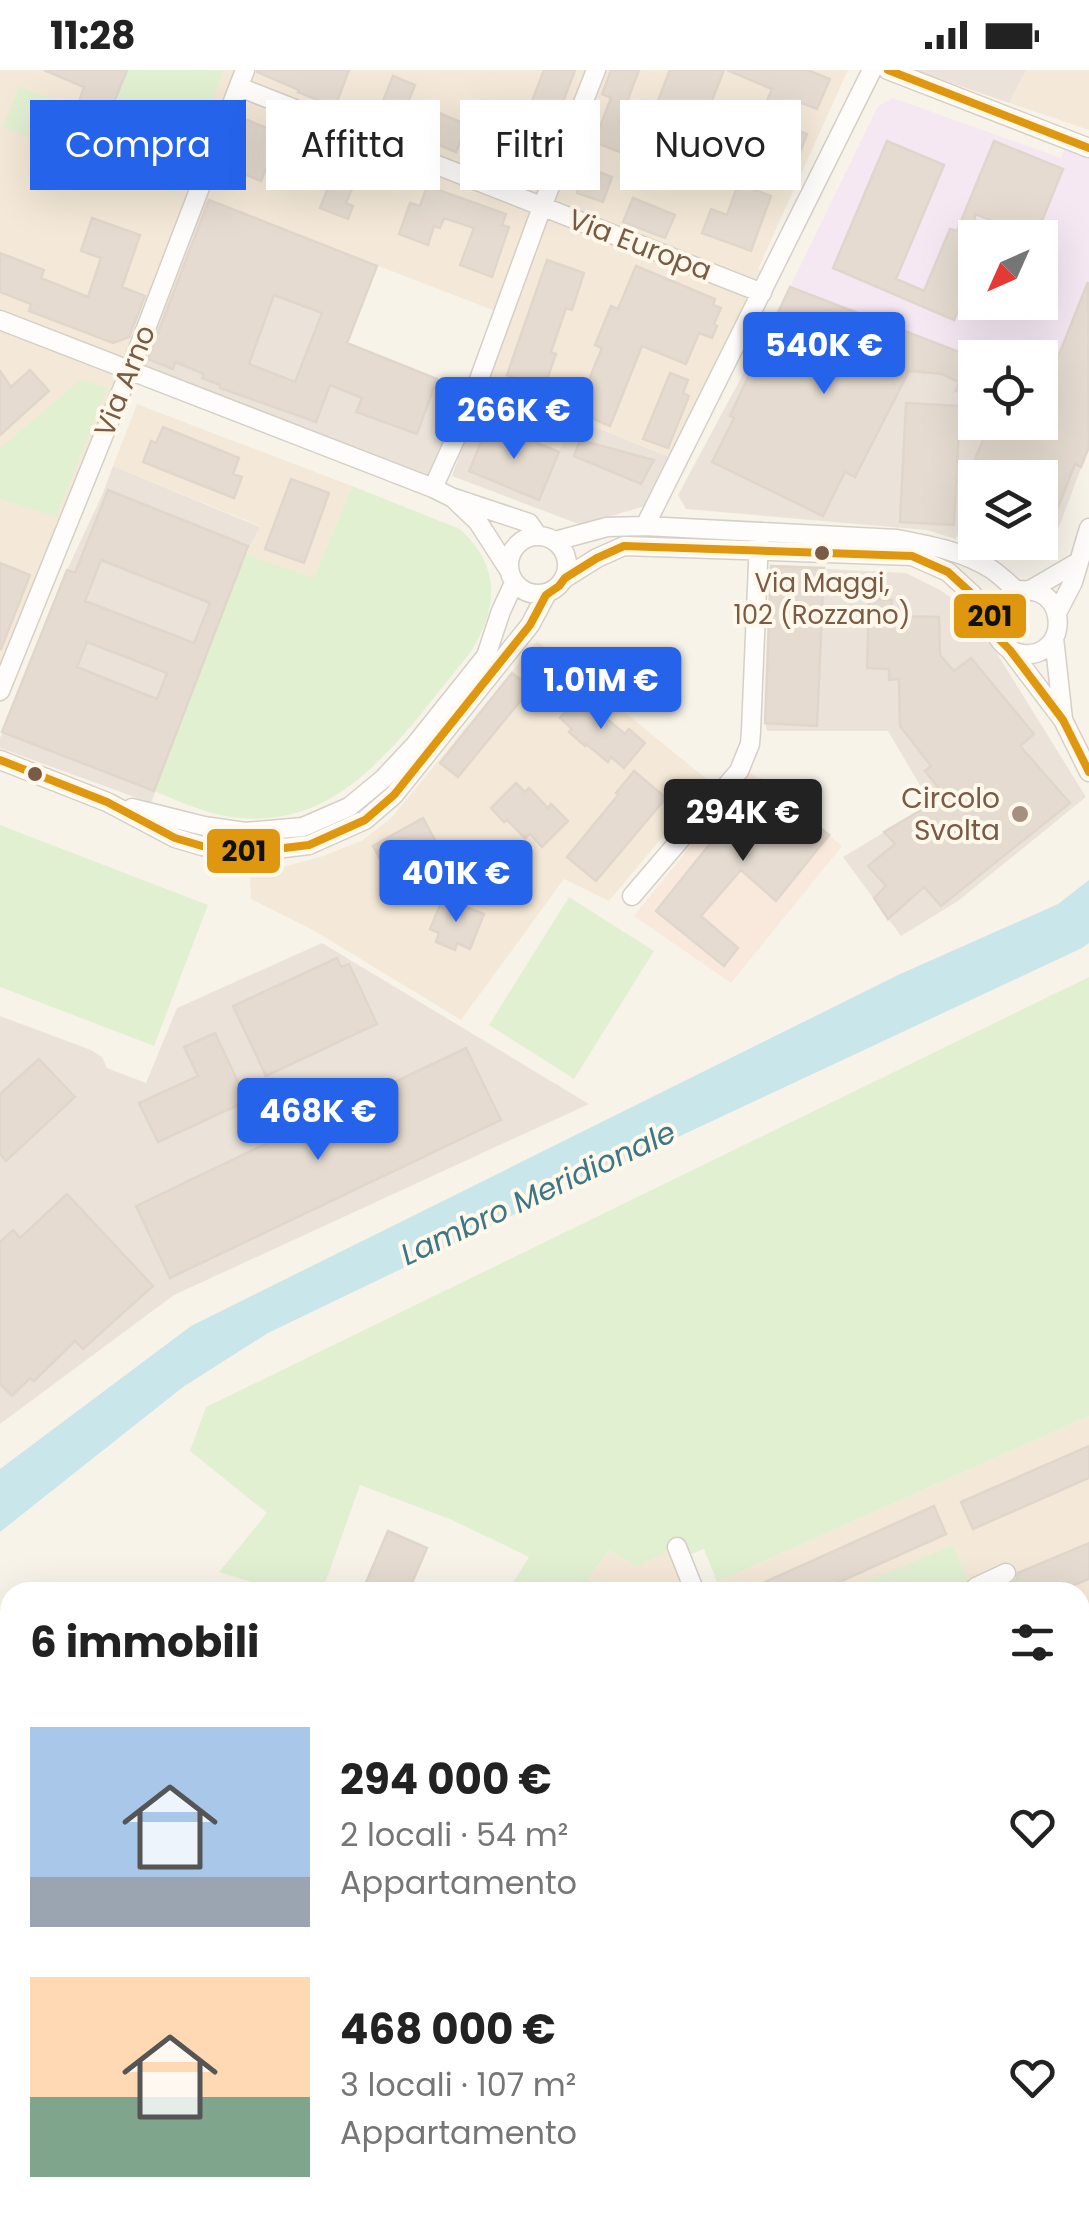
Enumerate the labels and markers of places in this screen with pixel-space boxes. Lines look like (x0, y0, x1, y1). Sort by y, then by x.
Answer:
pin: 540K € (743, 312, 905, 397)
pin: 266K € (433, 377, 595, 462)
marker: Via Maggi, 102 (Rozzano) (812, 543, 832, 563)
place label: Via Maggi, 102 (Rozzano) (733, 565, 911, 633)
pin: 1.01M € (509, 647, 693, 732)
unlabelled marker (25, 764, 45, 784)
pin: 294K € (662, 779, 824, 864)
place label: Circolo Svolta (901, 779, 1000, 850)
marker: Circolo Svolta (1009, 803, 1031, 825)
pin: 401K € (375, 840, 537, 925)
pin: 468K € (237, 1078, 399, 1163)

